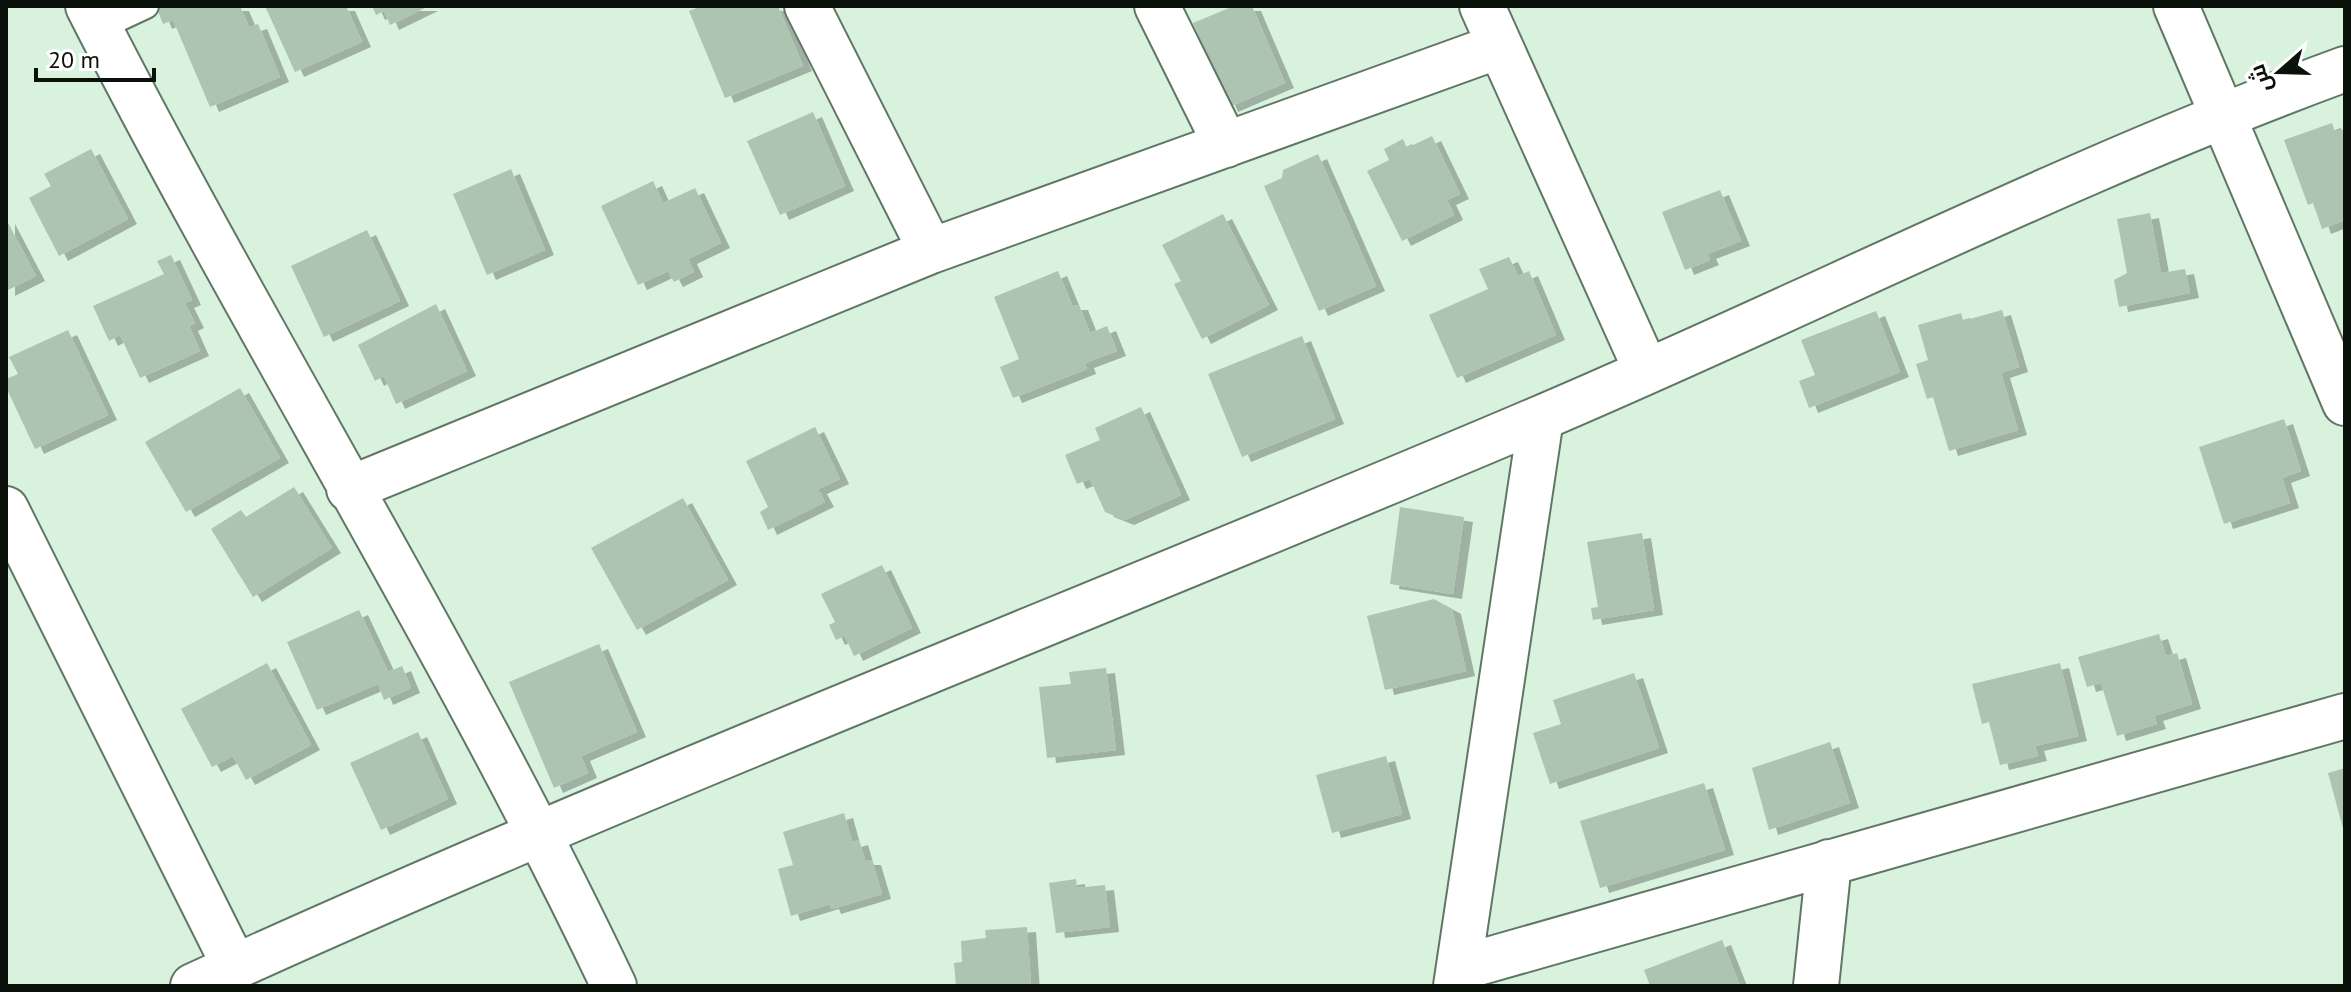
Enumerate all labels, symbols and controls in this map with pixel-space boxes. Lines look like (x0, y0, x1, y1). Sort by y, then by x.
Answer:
scale bar (36, 32, 154, 82)
north arrow (2239, 32, 2319, 112)
text: 20 m (48, 44, 100, 75)
text: ش (2242, 61, 2278, 97)

